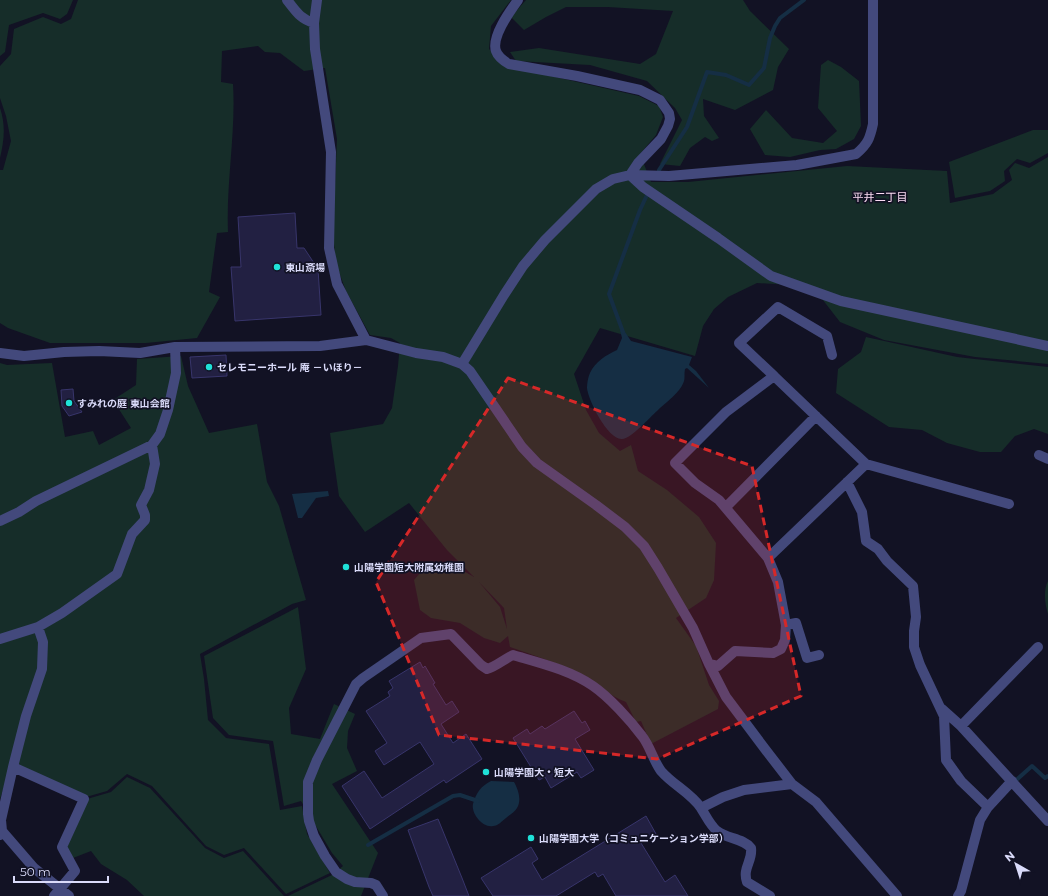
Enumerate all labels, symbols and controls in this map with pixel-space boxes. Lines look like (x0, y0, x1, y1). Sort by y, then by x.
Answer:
district label: 平井二丁目 (853, 190, 908, 204)
place label: 東山斎場 (285, 261, 325, 274)
marker: 東山斎場 (272, 262, 282, 272)
place label: セレモニーホール 庵 －いほり－ (217, 361, 363, 374)
marker: セレモニーホール 庵 －いほり－ (204, 362, 214, 372)
place label: すみれの庭 東山会館 (77, 397, 170, 410)
marker: すみれの庭 東山会館 (64, 398, 74, 408)
place label: 山陽学園短大附属幼稚園 (354, 561, 464, 574)
marker: 山陽学園短大附属幼稚園 (341, 562, 351, 572)
place label: 山陽学園大・短大 (494, 766, 574, 779)
marker: 山陽学園大・短大 (481, 767, 491, 777)
place label: 山陽学園大学（コミュニケーション学部） (539, 832, 729, 845)
marker: 山陽学園大学（コミュニケーション学部） (526, 833, 536, 843)
north arrow (996, 844, 1036, 884)
text: N (1002, 848, 1018, 864)
scale bar (14, 858, 108, 884)
text: 50 m (20, 864, 51, 879)

